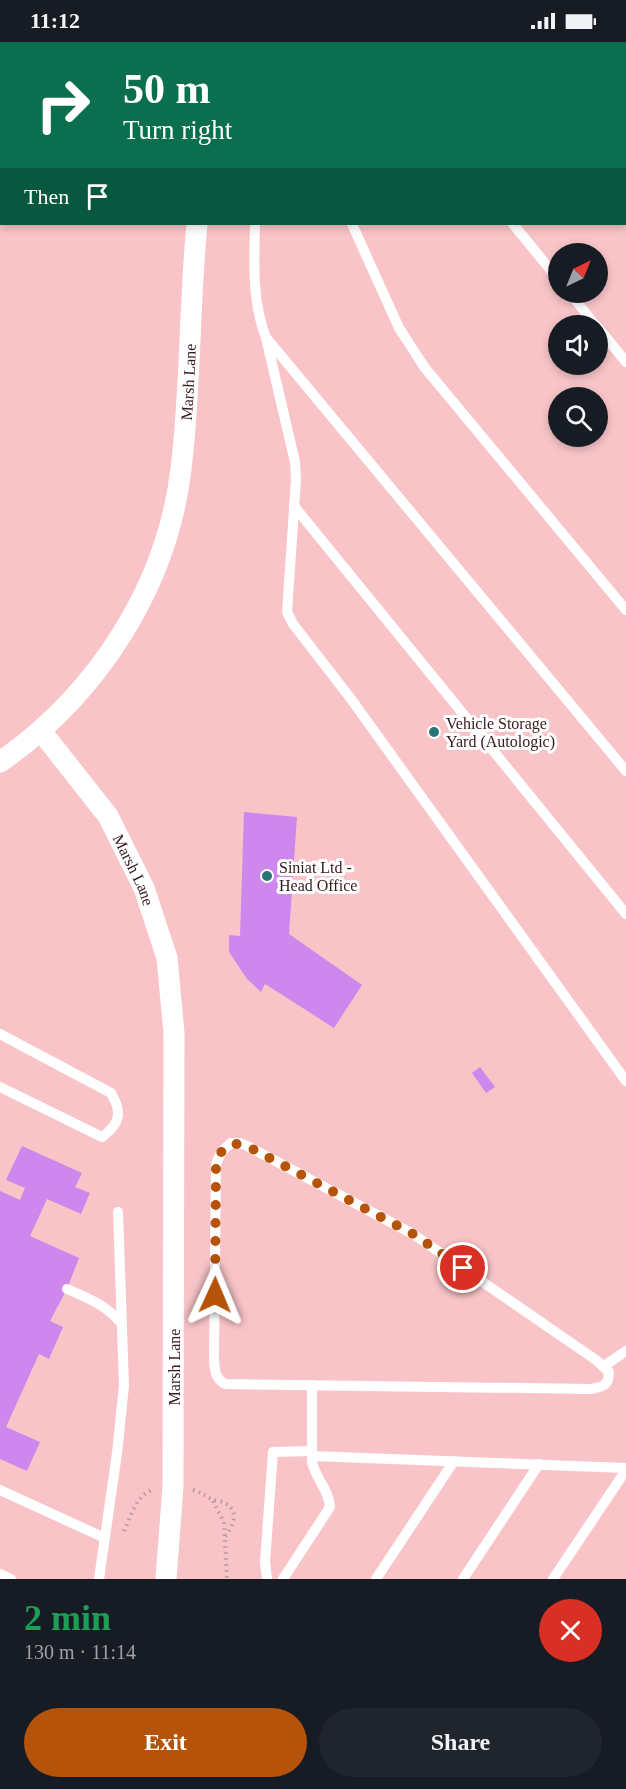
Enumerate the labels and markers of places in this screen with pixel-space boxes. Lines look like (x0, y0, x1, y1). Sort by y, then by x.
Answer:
place label: Vehicle Storage Yard (Autologic) (446, 715, 555, 751)
marker: Vehicle Storage Yard (Autologic) (427, 725, 441, 739)
place label: Siniat Ltd - Head Office (279, 859, 357, 894)
marker: Siniat Ltd - Head Office (260, 869, 274, 883)
pin (437, 1242, 488, 1293)

